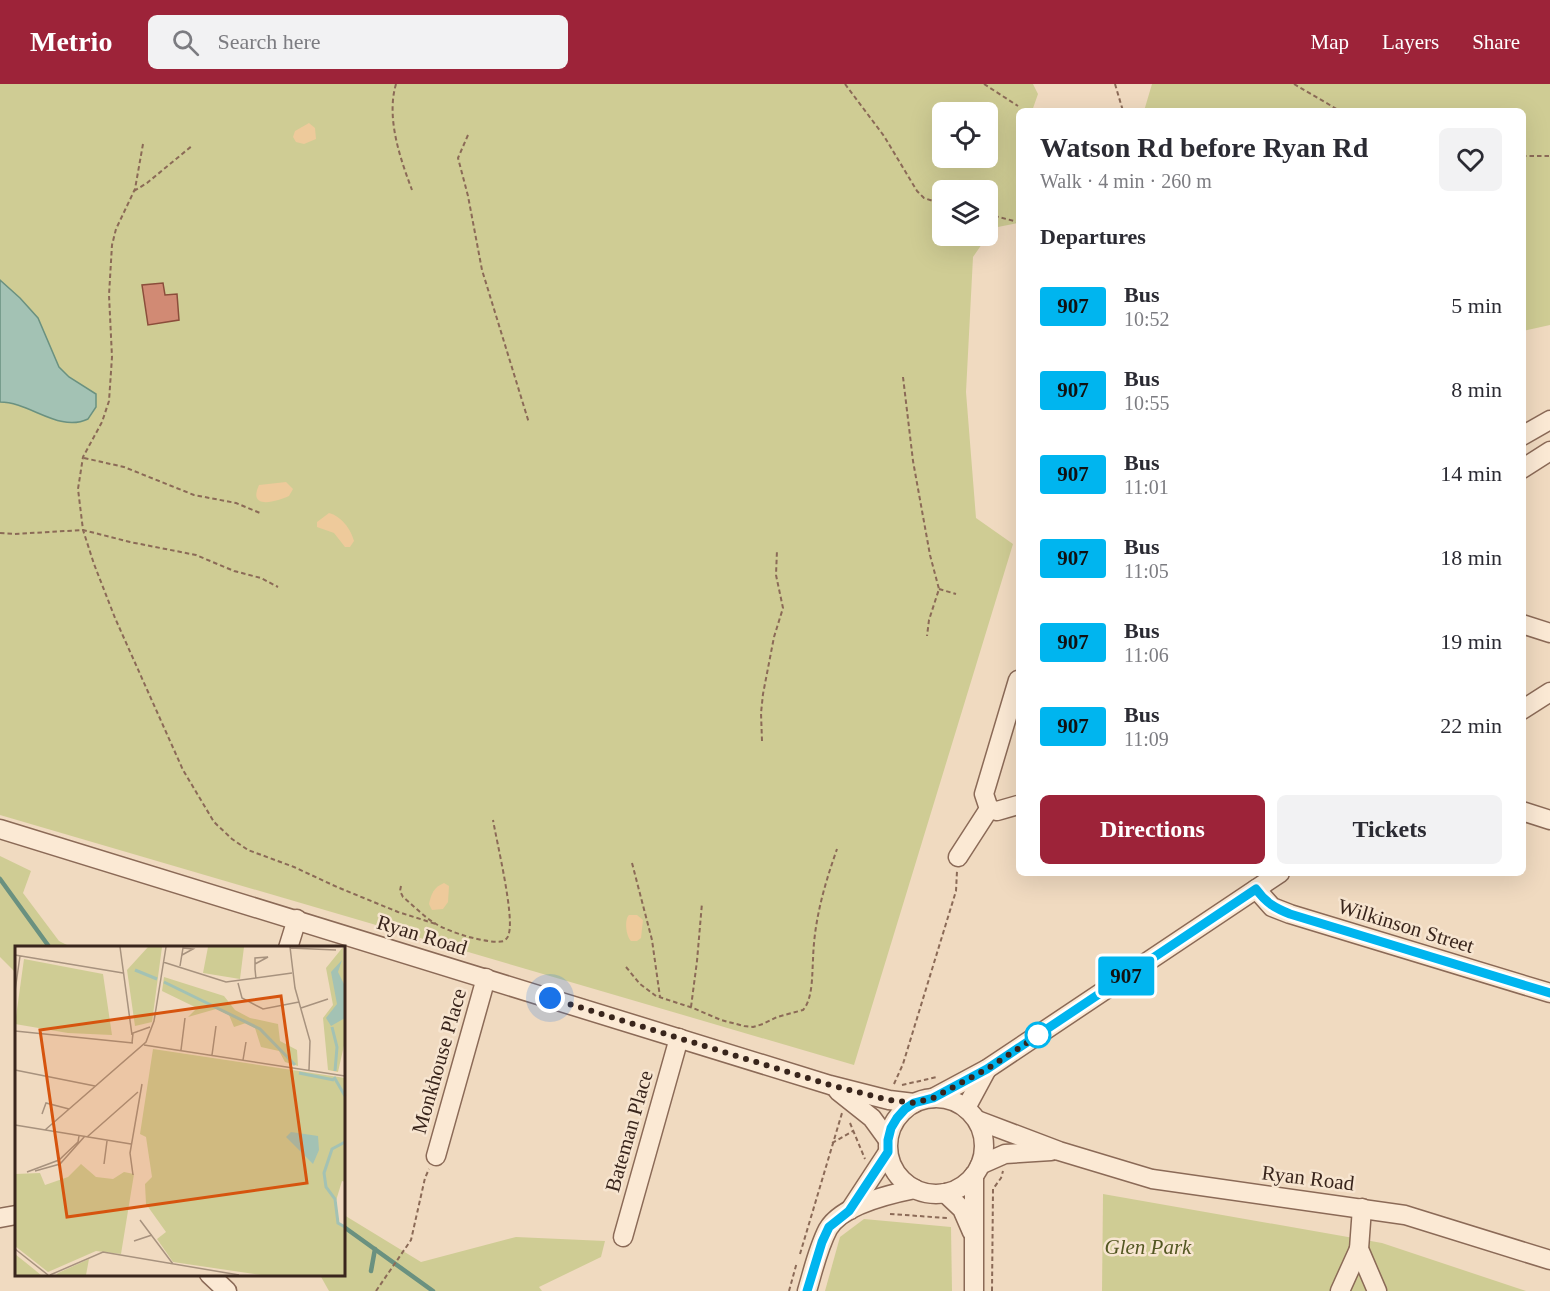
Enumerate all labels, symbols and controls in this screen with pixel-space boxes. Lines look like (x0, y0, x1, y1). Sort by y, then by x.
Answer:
search box (148, 15, 568, 69)
text: Metrio (30, 26, 112, 57)
icon: search (169, 26, 202, 59)
text: Search here (217, 29, 321, 54)
text: Map (1311, 30, 1349, 54)
text: Layers (1382, 30, 1439, 54)
text: Share (1472, 30, 1520, 54)
map controls (932, 102, 998, 246)
button: locate (932, 102, 998, 168)
button: heart (1439, 128, 1502, 191)
text: Watson Rd before Ryan Rd (1040, 132, 1368, 163)
text: Walk · 4 min · 260 m (1040, 170, 1212, 192)
button: layers (932, 180, 998, 246)
text: Departures (1040, 224, 1146, 249)
text: Bus (1124, 282, 1159, 307)
text: 5 min (1451, 293, 1502, 318)
text: 907 (1057, 294, 1089, 318)
text: 10:52 (1124, 308, 1170, 330)
text: Bus (1124, 366, 1159, 391)
text: 8 min (1451, 377, 1502, 402)
text: 907 (1057, 378, 1089, 402)
text: 10:55 (1124, 392, 1170, 414)
text: Bus (1124, 450, 1159, 475)
text: 14 min (1440, 461, 1502, 486)
text: 907 (1057, 462, 1089, 486)
text: 11:01 (1124, 476, 1169, 498)
text: Bus (1124, 534, 1159, 559)
text: 18 min (1440, 545, 1502, 570)
text: 907 (1057, 546, 1089, 570)
text: 11:05 (1124, 560, 1169, 582)
text: Bus (1124, 618, 1159, 643)
text: 19 min (1440, 629, 1502, 654)
text: 907 (1057, 630, 1089, 654)
text: 11:06 (1124, 644, 1169, 666)
text: Bus (1124, 702, 1159, 727)
text: 22 min (1440, 713, 1502, 738)
text: 907 (1057, 714, 1089, 738)
text: 11:09 (1124, 728, 1169, 750)
button: Directions (1040, 795, 1265, 864)
button: Tickets (1277, 795, 1502, 864)
street label: Wilkinson Street (1335, 894, 1477, 958)
street label: Ryan Road (374, 910, 470, 960)
inset map (15, 946, 345, 1276)
line badge: 907 (1092, 956, 1160, 996)
text: 907 (1110, 964, 1142, 988)
your location (535, 983, 565, 1013)
street label: Monkhouse Place (407, 986, 471, 1136)
unlabelled marker (1025, 1022, 1051, 1048)
street label: Bateman Place (600, 1067, 658, 1195)
street label: Ryan Road (1260, 1160, 1356, 1196)
park label: Glen Park (1105, 1235, 1192, 1259)

